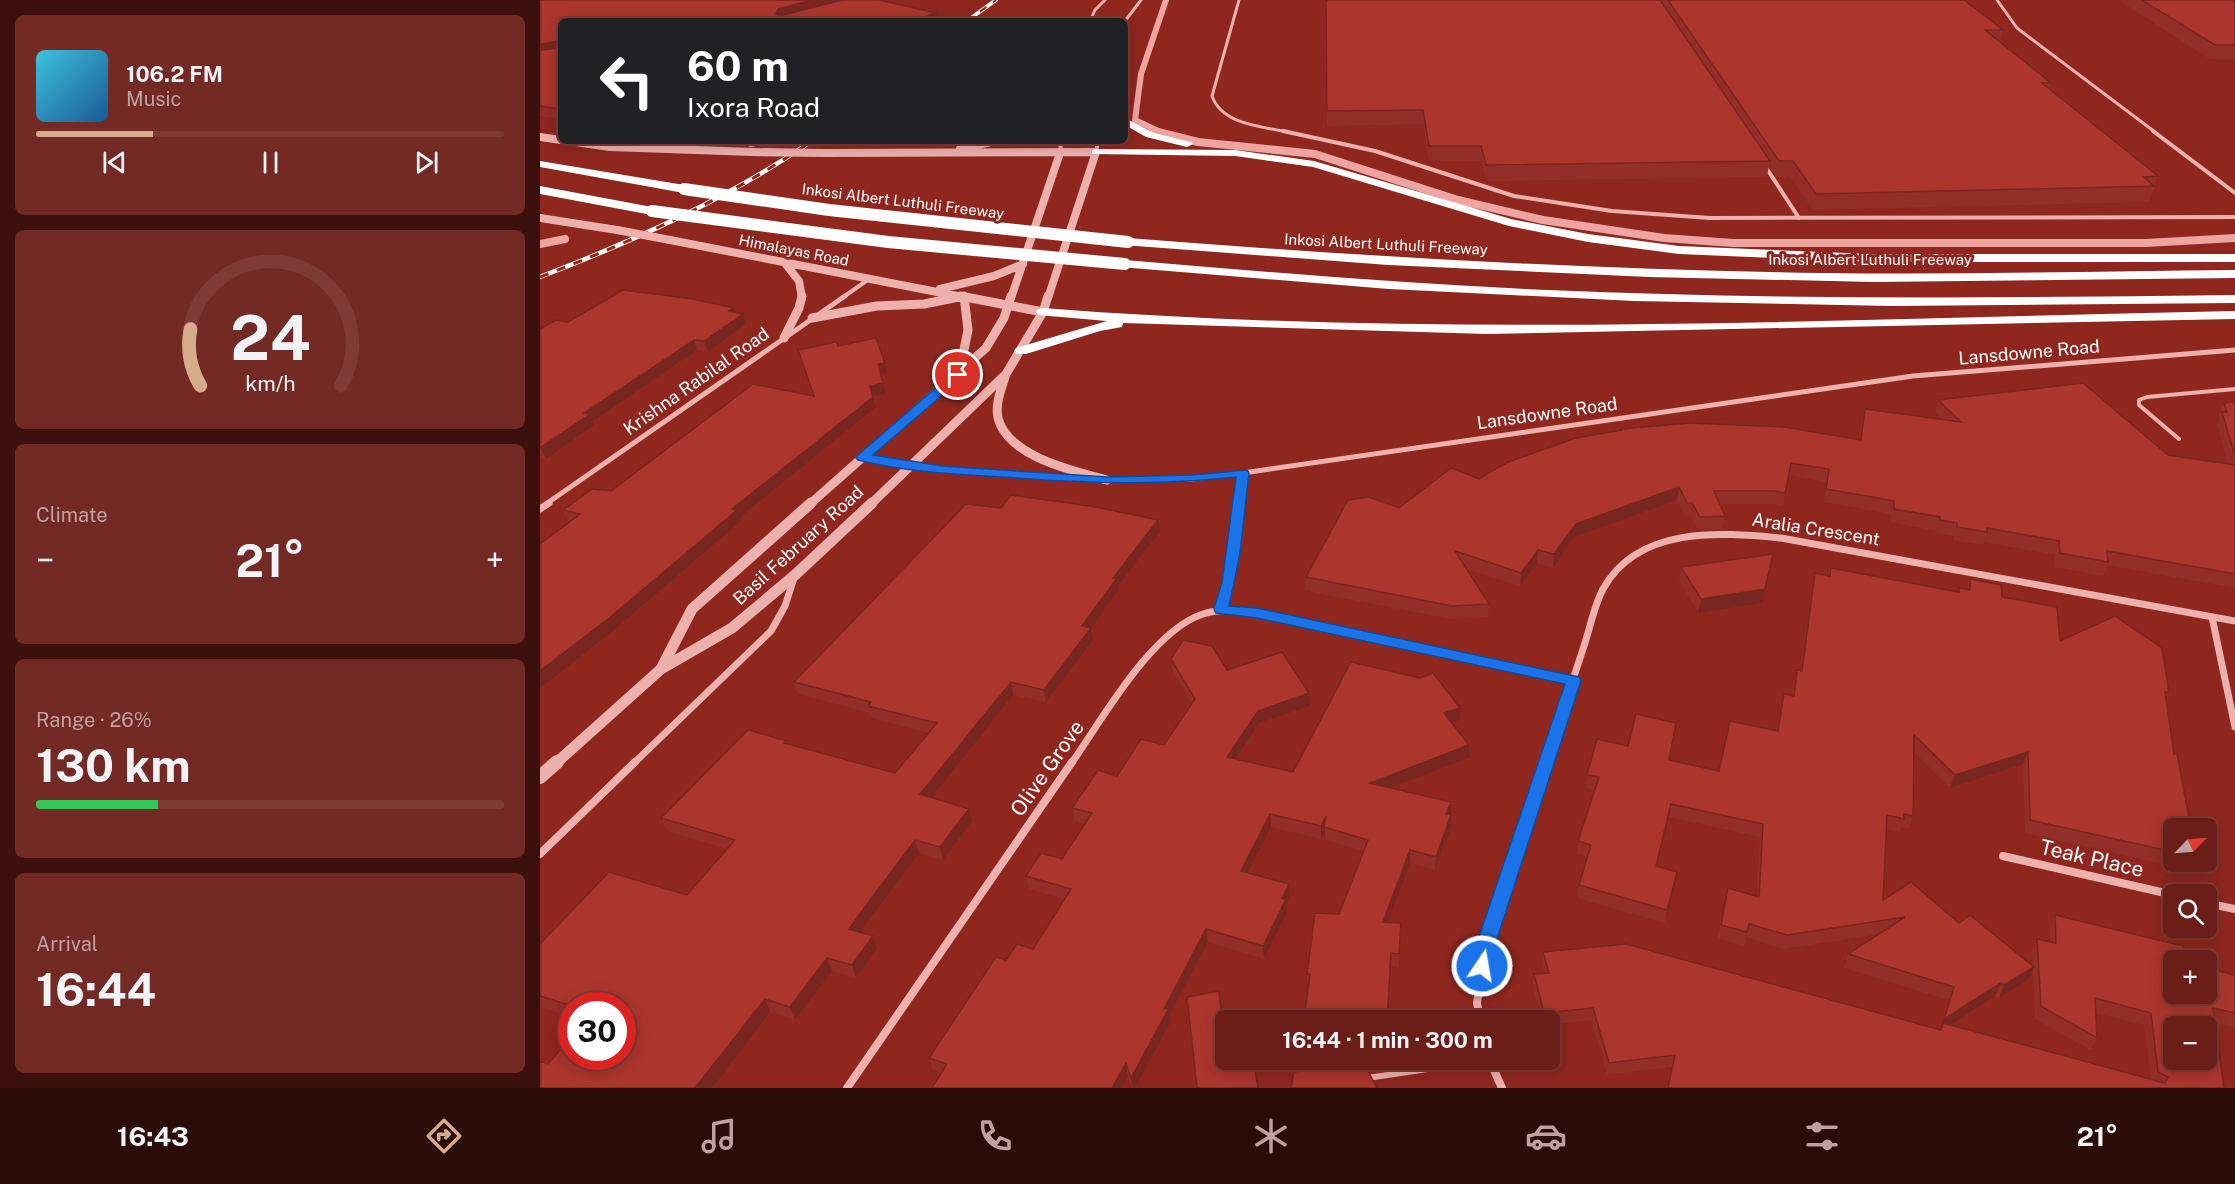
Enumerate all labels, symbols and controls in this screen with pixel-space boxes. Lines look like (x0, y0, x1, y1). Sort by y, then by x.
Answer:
text: 60 m (687, 41, 789, 90)
icon: left (588, 42, 666, 120)
text: 106.2 FM (126, 61, 223, 87)
text: Music (126, 87, 181, 111)
text: Ixora Road (687, 91, 820, 123)
icon: previous (98, 146, 131, 179)
icon: pause (254, 146, 287, 179)
icon: next (410, 146, 443, 179)
street label: Inkosi Albert Luthuli Freeway (801, 180, 1005, 222)
street label: Inkosi Albert Luthuli Freeway (1284, 230, 1488, 258)
street label: Himalayas Road (737, 231, 851, 269)
street label: Inkosi Albert Luthuli Freeway (1768, 251, 1972, 268)
text: 24 (230, 302, 310, 375)
street label: Krishna Rabilal Road (619, 323, 773, 439)
street label: Lansdowne Road (1957, 335, 2101, 369)
pin (932, 349, 983, 400)
icon: arrive (941, 358, 974, 391)
text: km/h (245, 372, 295, 397)
street label: Lansdowne Road (1475, 393, 1619, 433)
street label: Basil February Road (729, 481, 867, 609)
text: Climate (36, 503, 108, 527)
street label: Aralia Crescent (1751, 509, 1881, 549)
text: 21° (235, 534, 305, 587)
text: − (36, 541, 54, 579)
text: + (486, 541, 504, 579)
text: Range · 26% (36, 708, 152, 732)
street label: Olive Grove (1005, 715, 1089, 821)
text: 130 km (36, 739, 191, 792)
north arrow (2163, 818, 2217, 872)
map controls (2163, 818, 2217, 1070)
street label: Teak Place (2038, 834, 2146, 882)
button: search (2163, 884, 2217, 938)
text: Arrival (36, 932, 98, 956)
position arrow (1450, 934, 1514, 998)
button: + (2163, 950, 2217, 1004)
text: 16:44 (36, 963, 156, 1016)
speed limit sign: 30 (558, 992, 636, 1070)
button: − (2163, 1016, 2217, 1070)
text: 16:44 · 1 min · 300 m (1282, 1027, 1493, 1053)
icon: directions (423, 1115, 465, 1157)
icon: music (698, 1115, 740, 1157)
icon: phone (974, 1115, 1016, 1157)
icon: climate (1250, 1115, 1292, 1157)
icon: car (1525, 1115, 1567, 1157)
icon: filters (1801, 1115, 1843, 1157)
text: 16:43 (117, 1120, 189, 1152)
text: 21° (2077, 1120, 2118, 1152)

